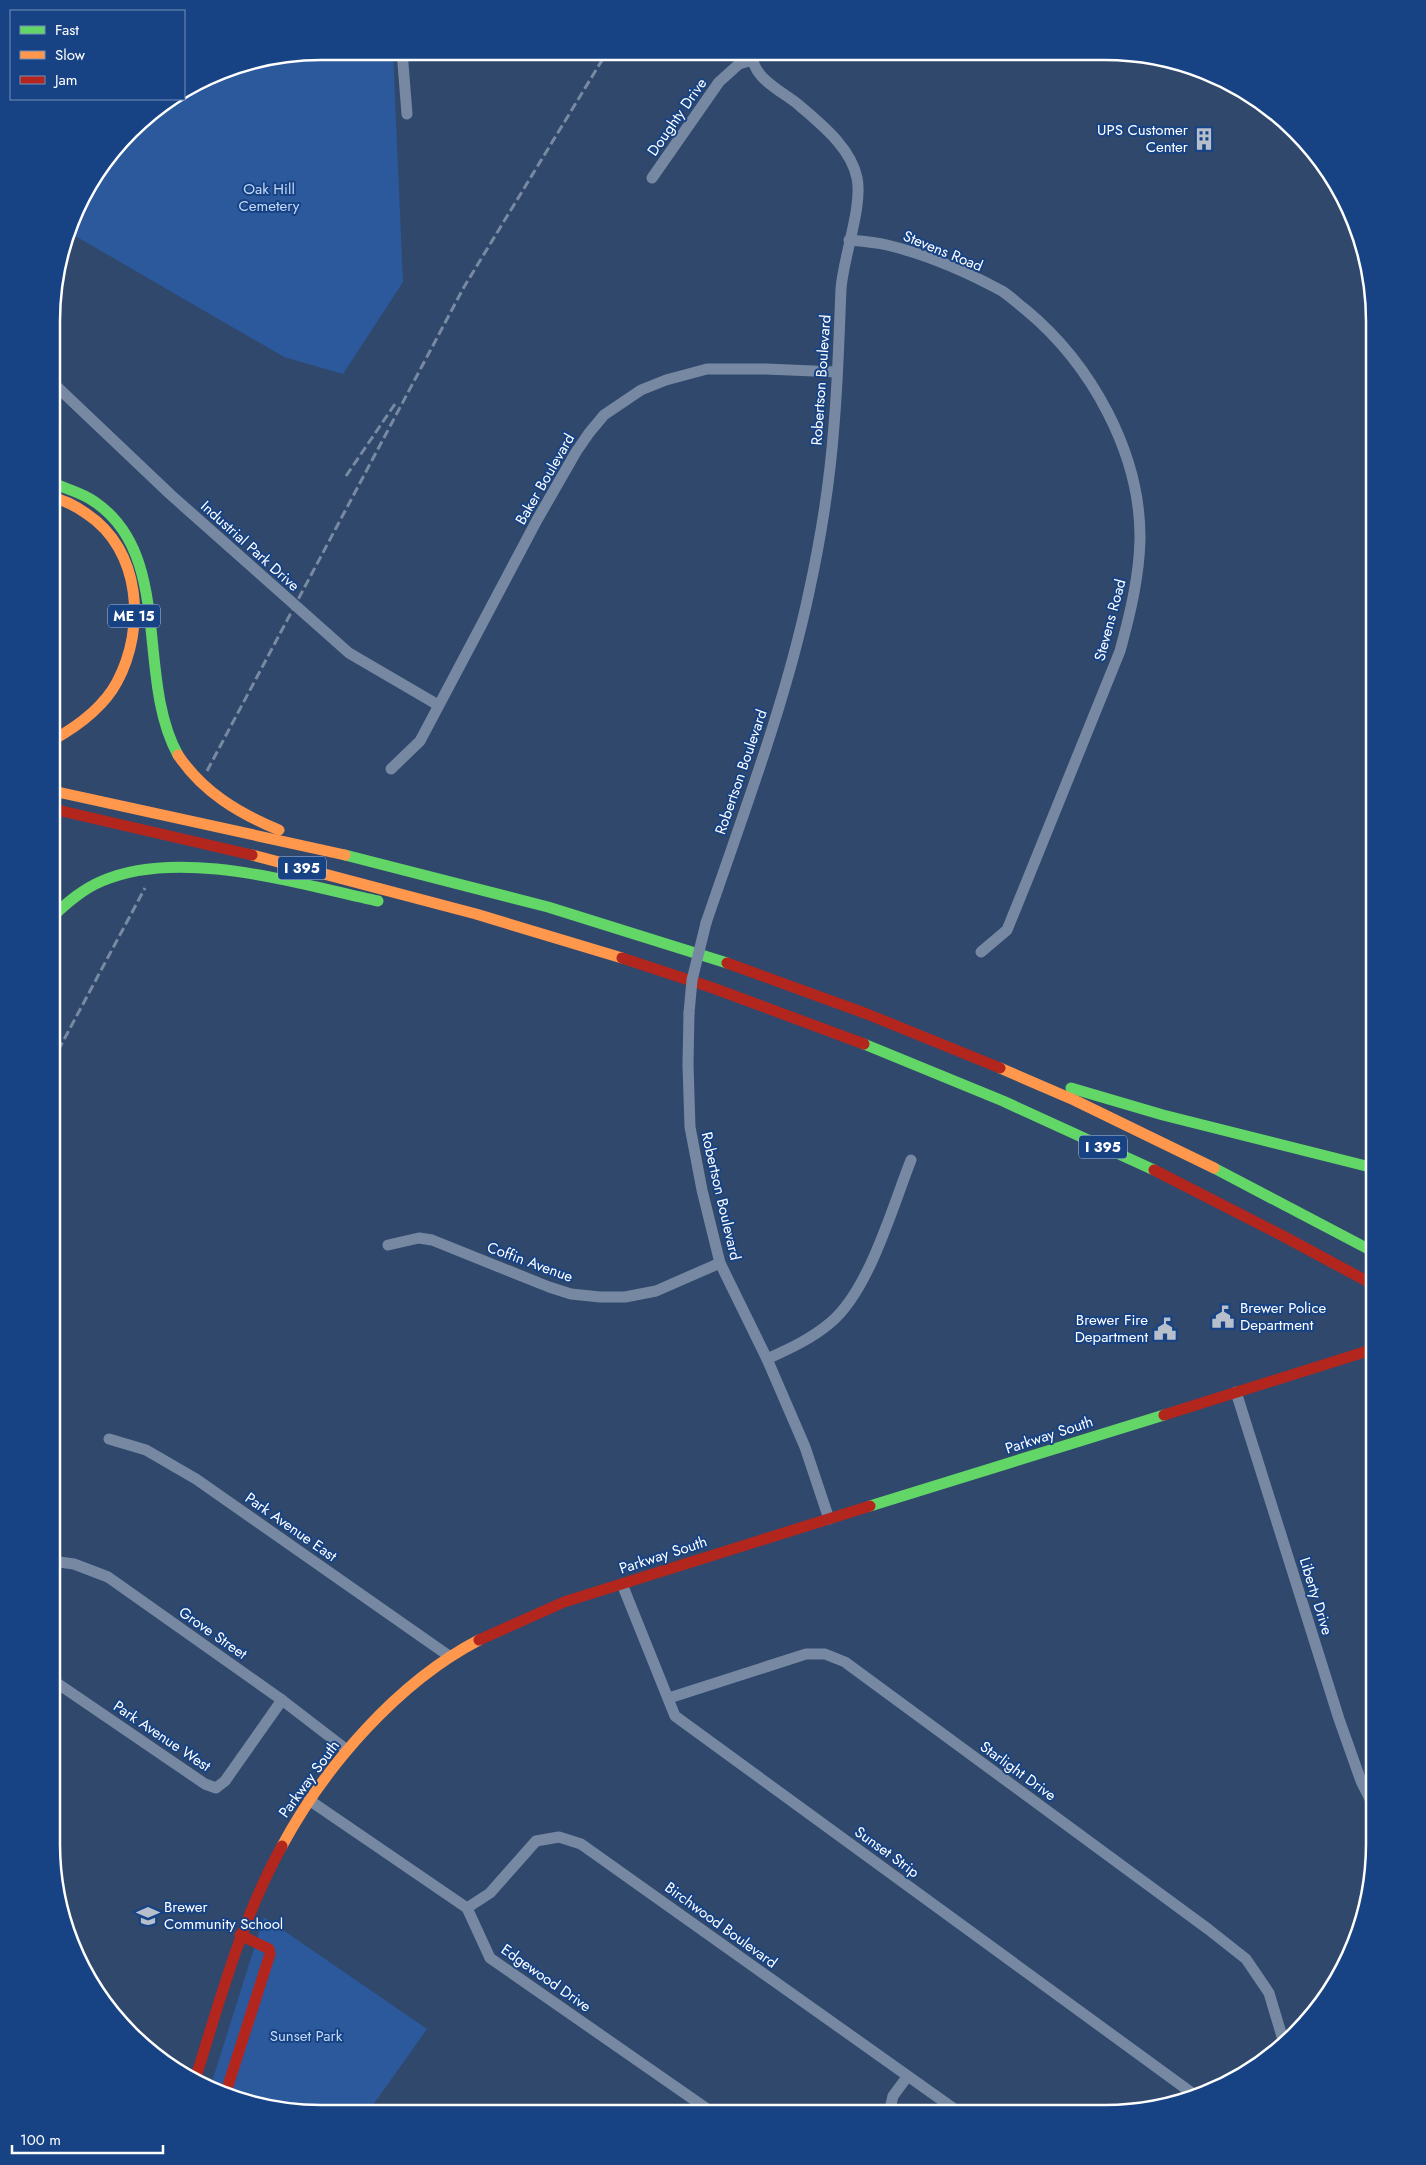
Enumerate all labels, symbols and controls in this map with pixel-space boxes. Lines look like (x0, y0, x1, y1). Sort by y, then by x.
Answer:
legend (10, 10, 185, 100)
text: Fast (55, 19, 79, 41)
text: Slow (55, 44, 86, 66)
text: Jam (53, 69, 78, 91)
street label: Doughty Drive (642, 73, 712, 160)
place label: UPS Customer Center (1097, 119, 1189, 158)
building icon: UPS Customer Center (1191, 126, 1217, 152)
park label: Oak Hill Cemetery (239, 178, 300, 217)
street label: Stevens Road (900, 225, 986, 277)
street label: Robertson Boulevard (805, 314, 837, 446)
street label: Baker Boulevard (510, 429, 580, 529)
street label: Industrial Park Drive (196, 496, 305, 597)
street label: Stevens Road (1088, 576, 1132, 664)
road number: ME 15 (108, 604, 160, 628)
street label: Robertson Boulevard (709, 706, 773, 838)
road number: I 395 (278, 856, 326, 880)
street label: Robertson Boulevard (696, 1130, 746, 1262)
road number: I 395 (1079, 1136, 1127, 1158)
street label: Coffin Avenue (484, 1236, 576, 1288)
place label: Brewer Police Department (1240, 1297, 1327, 1336)
public building icon: Brewer Police Department (1210, 1304, 1236, 1330)
place label: Brewer Fire Department (1075, 1309, 1148, 1348)
public building icon: Brewer Fire Department (1152, 1316, 1178, 1342)
street label: Parkway South (1002, 1410, 1096, 1460)
street label: Park Avenue East (241, 1487, 342, 1567)
street label: Parkway South (616, 1530, 710, 1580)
street label: Liberty Drive (1294, 1554, 1338, 1638)
street label: Grove Street (174, 1601, 252, 1665)
street label: Park Avenue West (109, 1695, 216, 1777)
street label: Parkway South (273, 1736, 345, 1822)
street label: Starlight Drive (975, 1736, 1061, 1806)
street label: Sunset Strip (850, 1821, 924, 1883)
street label: Birchwood Boulevard (660, 1877, 782, 1973)
place label: Brewer Community School (164, 1896, 283, 1935)
school or university icon: Brewer Community School (135, 1903, 161, 1929)
street label: Edgewood Drive (496, 1939, 596, 2017)
park label: Sunset Park (270, 2025, 343, 2047)
scale bar (12, 2122, 164, 2154)
text: 100 m (20, 2129, 61, 2151)

